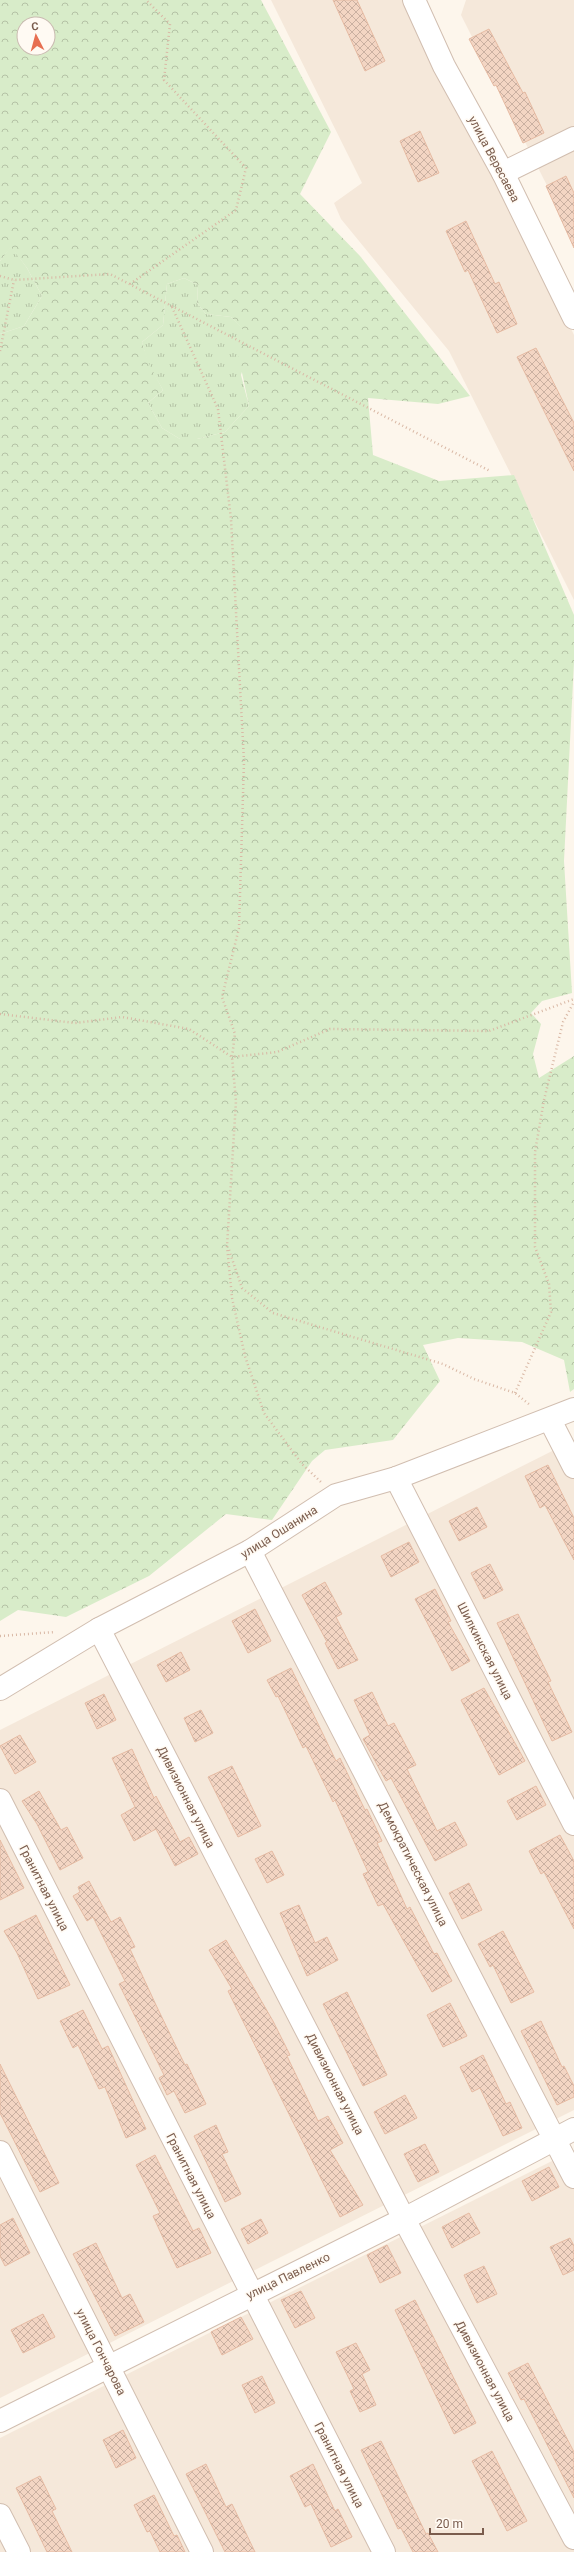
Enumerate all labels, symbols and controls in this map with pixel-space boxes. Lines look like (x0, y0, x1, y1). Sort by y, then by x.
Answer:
north arrow (16, 16, 56, 56)
text: С (31, 20, 39, 33)
street label: улица Вересаева (465, 114, 523, 204)
street label: улица Ошанина (238, 1503, 320, 1561)
street label: Шилкинская улица (454, 1600, 516, 1702)
street label: Дивизионная улица (154, 1744, 218, 1850)
street label: Демократическая улица (375, 1799, 451, 1929)
street label: Гранитная улица (16, 1843, 72, 1933)
street label: Дивизионная улица (303, 2031, 367, 2137)
street label: Гранитная улица (163, 2131, 219, 2221)
street label: улица Павленко (244, 2250, 332, 2302)
street label: улица Гончарова (73, 2306, 129, 2398)
street label: Дивизионная улица (452, 2318, 518, 2424)
street label: Гранитная улица (311, 2420, 367, 2510)
scale bar (430, 2510, 483, 2536)
text: 20 m (436, 2517, 463, 2531)

